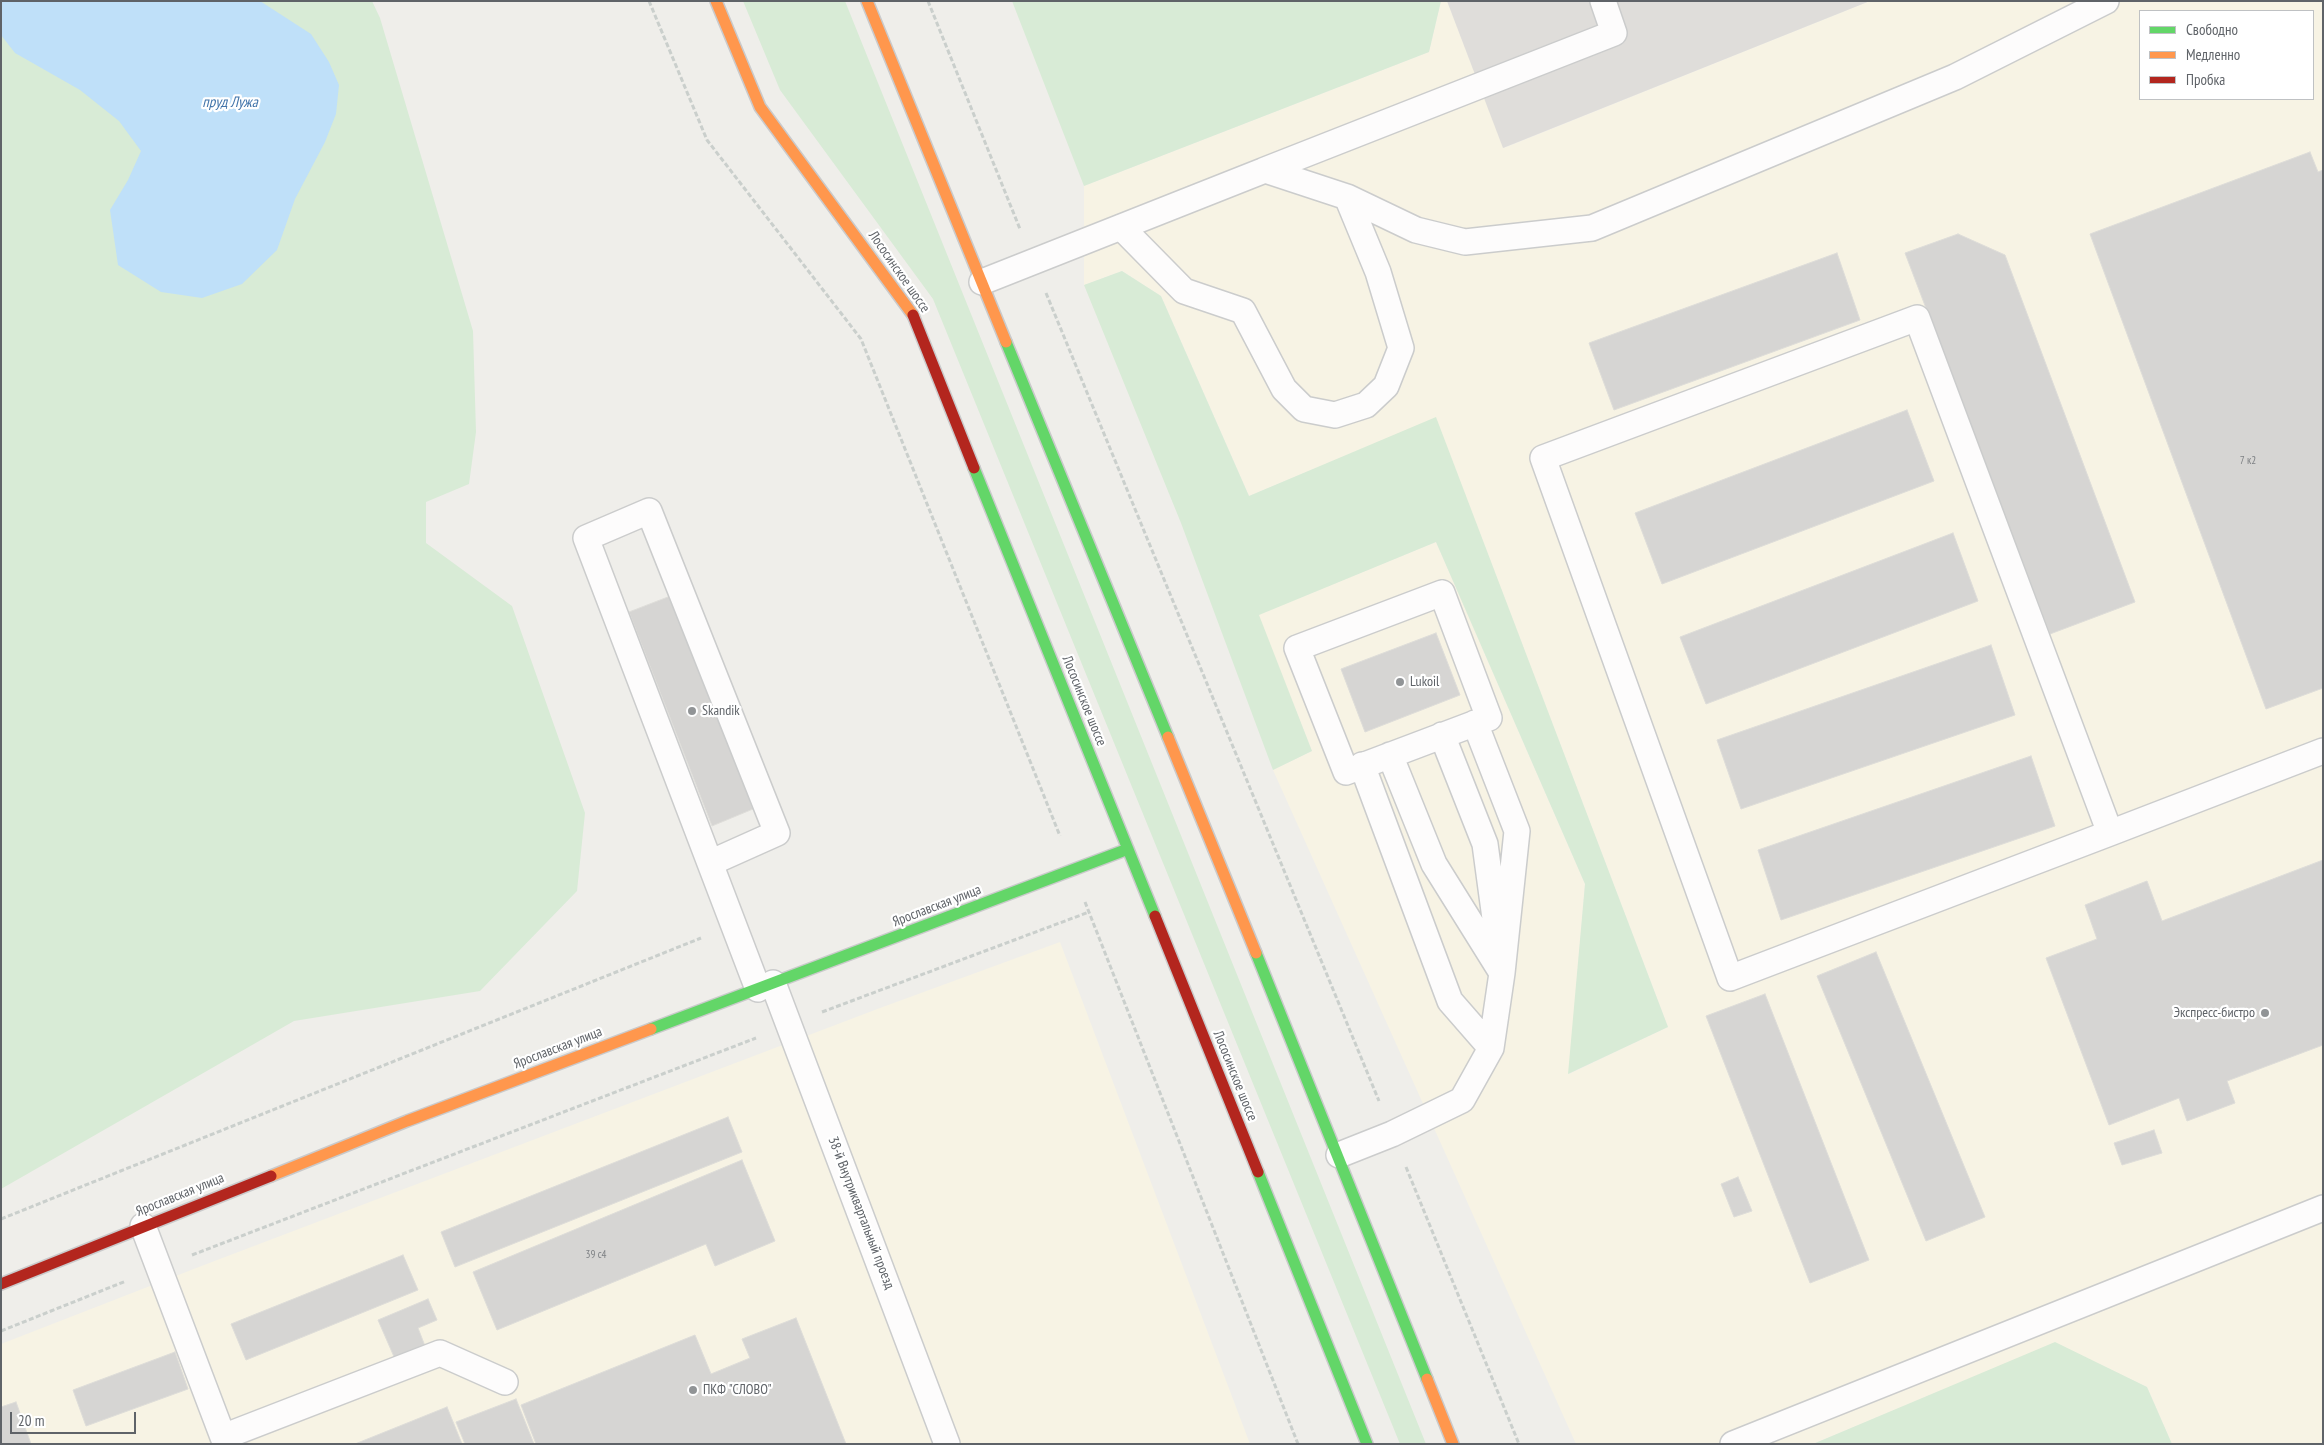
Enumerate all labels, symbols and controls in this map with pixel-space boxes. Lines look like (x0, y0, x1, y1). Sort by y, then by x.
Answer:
legend (2139, 10, 2314, 100)
text: Свободно (2186, 20, 2238, 39)
text: Медленно (2186, 45, 2240, 64)
text: Пробка (2186, 70, 2225, 89)
water label: пруд Лужа (202, 94, 258, 112)
street label: Лососинское шоссе (865, 228, 933, 316)
house number: 7 к2 (2240, 454, 2256, 468)
street label: Лососинское шоссе (1058, 653, 1110, 749)
place label: Lukoil (1410, 674, 1439, 690)
marker: Lukoil (1394, 676, 1406, 688)
place label: Skandik (702, 703, 740, 719)
marker: Skandik (686, 705, 698, 717)
street label: Ярославская улица (890, 881, 984, 931)
place label: Экспресс-бистро (2173, 1005, 2255, 1021)
marker: Экспресс-бистро (2259, 1007, 2271, 1019)
street label: Ярославская улица (511, 1023, 605, 1073)
street label: Лососинское шоссе (1209, 1028, 1261, 1124)
street label: 38-й Внутриквартальный проезд (824, 1134, 898, 1292)
street label: Ярославская улица (133, 1170, 227, 1220)
house number: 39 с4 (585, 1248, 607, 1262)
place label: ПКФ "СЛОВО" (703, 1382, 771, 1398)
marker: ПКФ "СЛОВО" (687, 1384, 699, 1396)
scale bar (12, 1402, 139, 1434)
text: 20 m (18, 1411, 44, 1430)

